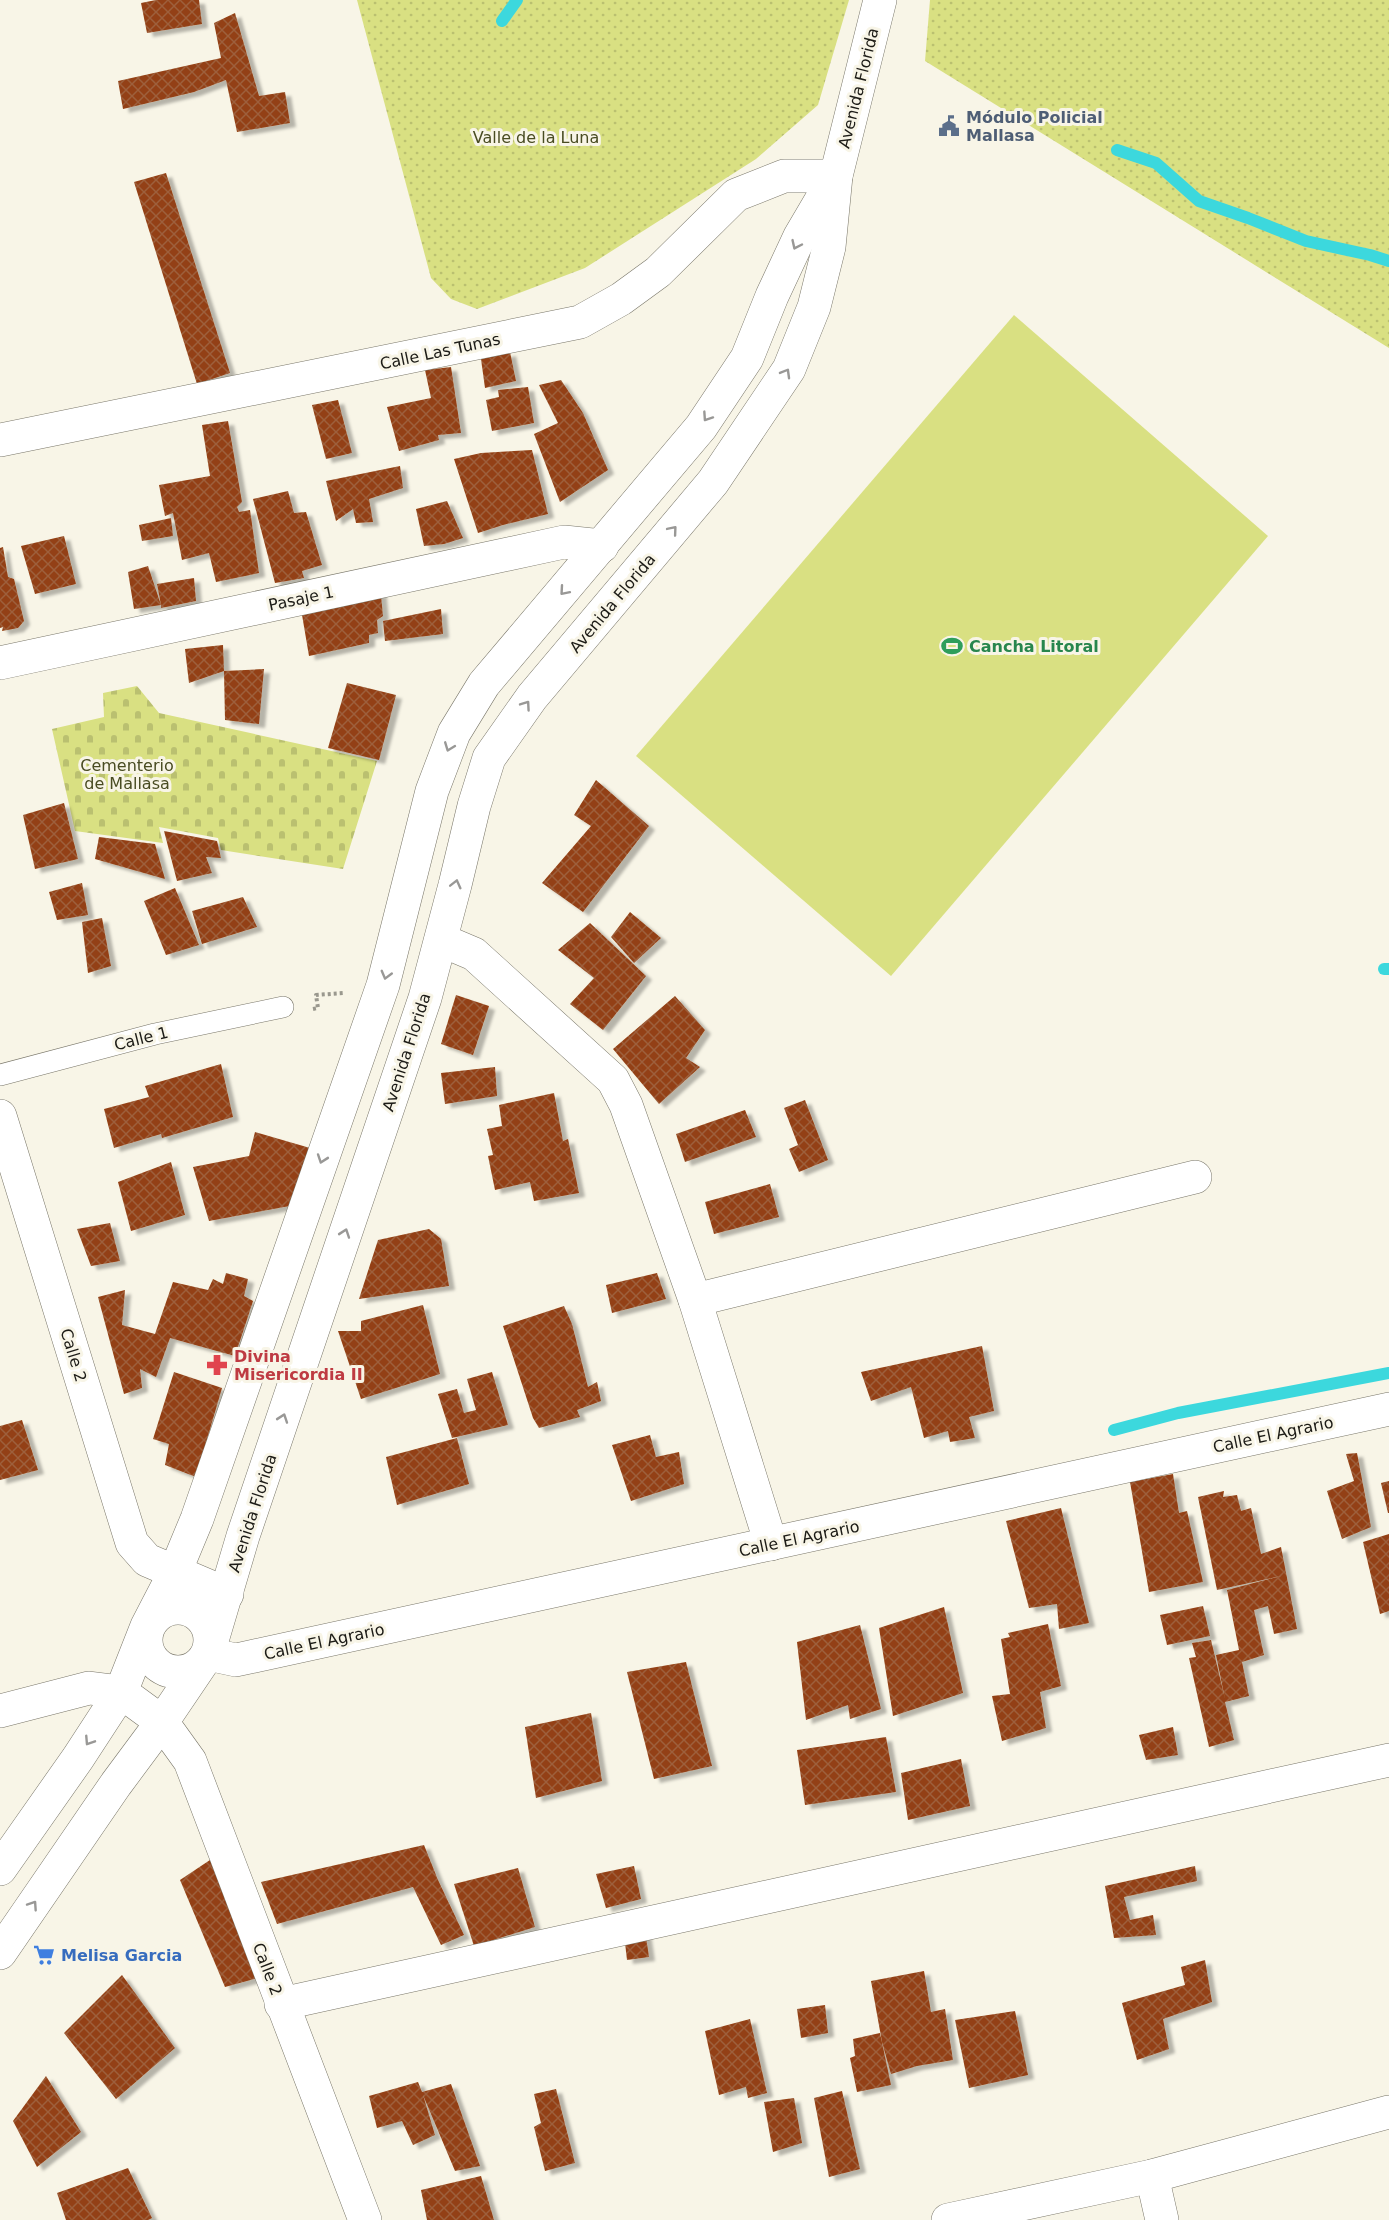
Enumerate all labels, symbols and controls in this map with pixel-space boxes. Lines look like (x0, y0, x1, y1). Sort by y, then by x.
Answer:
street label: Avenida Florida (834, 26, 883, 150)
place label: Módulo Policial Mallasa (966, 108, 1103, 145)
public building icon: Módulo Policial Mallasa (937, 114, 961, 138)
park label: Valle de la Luna (473, 128, 599, 147)
one-way arrow (791, 238, 803, 249)
street label: Calle Las Tunas (378, 329, 502, 374)
one-way arrow (779, 368, 791, 379)
one-way arrow (703, 411, 714, 422)
one-way arrow (665, 526, 676, 537)
street label: Avenida Florida (565, 550, 659, 657)
street label: Pasaje 1 (267, 582, 336, 615)
one-way arrow (560, 584, 571, 595)
sports icon: Cancha Litoral (940, 634, 964, 658)
place label: Cancha Litoral (969, 637, 1099, 656)
one-way arrow (519, 700, 530, 711)
one-way arrow (444, 740, 456, 751)
park label: Cementerio de Mallasa (80, 756, 174, 793)
one-way arrow (448, 879, 461, 889)
one-way arrow (380, 970, 393, 980)
street label: Avenida Florida (378, 991, 435, 1114)
street label: Calle 1 (112, 1023, 170, 1054)
one-way arrow (317, 1153, 330, 1164)
one-way arrow (338, 1228, 351, 1239)
street label: Calle 2 (56, 1326, 91, 1384)
place label: Divina Misericordia II (234, 1347, 363, 1384)
pharmacy icon: Divina Misericordia II (205, 1353, 229, 1377)
street label: Calle El Agrario (1211, 1412, 1335, 1457)
one-way arrow (276, 1413, 288, 1424)
street label: Avenida Florida (224, 1452, 281, 1575)
street label: Calle El Agrario (737, 1516, 861, 1561)
street label: Calle El Agrario (262, 1619, 386, 1664)
one-way arrow (85, 1735, 96, 1746)
one-way arrow (26, 1901, 37, 1912)
street label: Calle 2 (249, 1940, 286, 1998)
supermarket icon: Melisa Garcia (32, 1943, 56, 1967)
place label: Melisa Garcia (61, 1946, 182, 1965)

